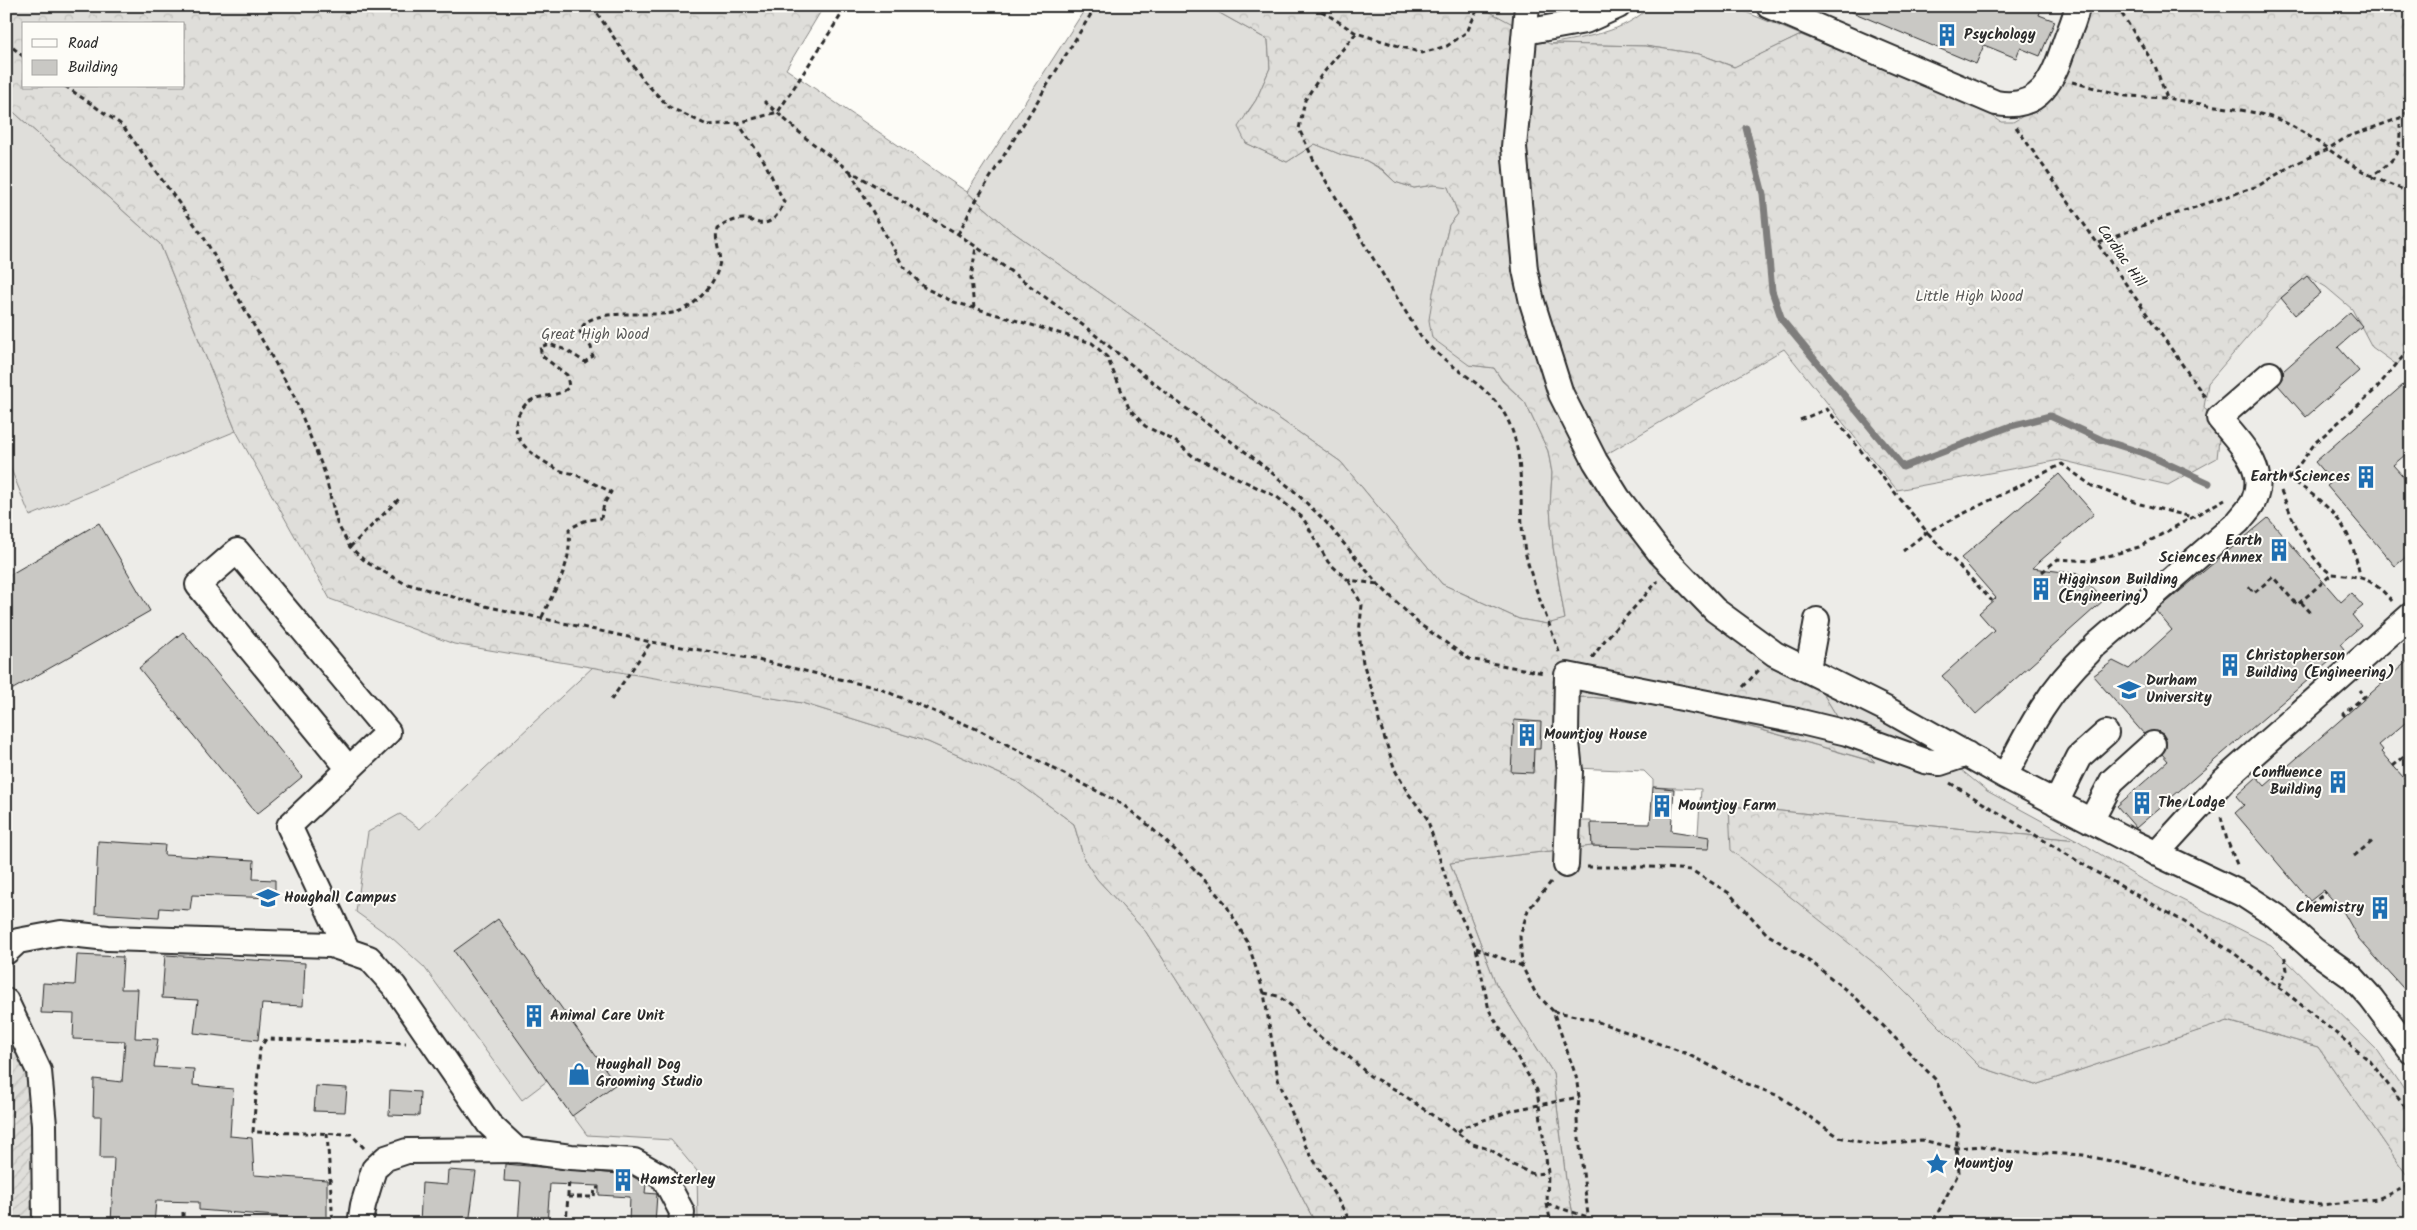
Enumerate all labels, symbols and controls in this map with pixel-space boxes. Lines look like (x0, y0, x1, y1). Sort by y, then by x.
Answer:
legend (22, 22, 185, 88)
building icon: Psychology (1934, 22, 1960, 48)
place label: Psychology (1964, 23, 2036, 47)
text: Road (68, 32, 99, 56)
text: Building (68, 56, 118, 80)
street label: Cardiac Hill (2090, 219, 2152, 293)
park label: Little High Wood (1915, 285, 2023, 309)
park label: Great High Wood (541, 323, 649, 347)
building icon: Earth Sciences (2353, 464, 2379, 490)
place label: Earth Sciences (2251, 465, 2350, 489)
place label: Earth Sciences Annex (2159, 529, 2263, 570)
building icon: Earth Sciences Annex (2266, 537, 2292, 563)
place label: Higginson Building (Engineering) (2058, 568, 2178, 609)
building icon: Higginson Building (Engineering) (2028, 576, 2054, 602)
place label: Christopherson Building (Engineering) (2246, 644, 2394, 685)
building icon: Christopherson Building (Engineering) (2217, 652, 2243, 678)
place label: Durham University (2146, 669, 2212, 710)
school or university icon: Durham University (2116, 677, 2142, 703)
building icon: Mountjoy House (1514, 722, 1540, 748)
place label: Mountjoy House (1544, 723, 1648, 747)
place label: Confluence Building (2252, 761, 2323, 802)
building icon: Confluence Building (2325, 769, 2351, 795)
building icon: The Lodge (2129, 790, 2155, 816)
place label: The Lodge (2158, 791, 2226, 815)
building icon: Mountjoy Farm (1649, 793, 1675, 819)
place label: Mountjoy Farm (1678, 794, 1776, 818)
school or university icon: Houghall Campus (255, 885, 281, 911)
place label: Houghall Campus (284, 886, 397, 910)
building icon: Chemistry (2367, 895, 2393, 921)
place label: Chemistry (2296, 896, 2364, 920)
building icon: Animal Care Unit (521, 1003, 547, 1029)
place label: Animal Care Unit (550, 1004, 665, 1028)
place label: Houghall Dog Grooming Studio (596, 1053, 703, 1094)
shop icon: Houghall Dog Grooming Studio (566, 1061, 592, 1087)
place icon: Mountjoy (1924, 1151, 1950, 1177)
place label: Mountjoy (1954, 1152, 2013, 1176)
building icon: Hamsterley (610, 1167, 636, 1193)
place label: Hamsterley (640, 1168, 716, 1192)

